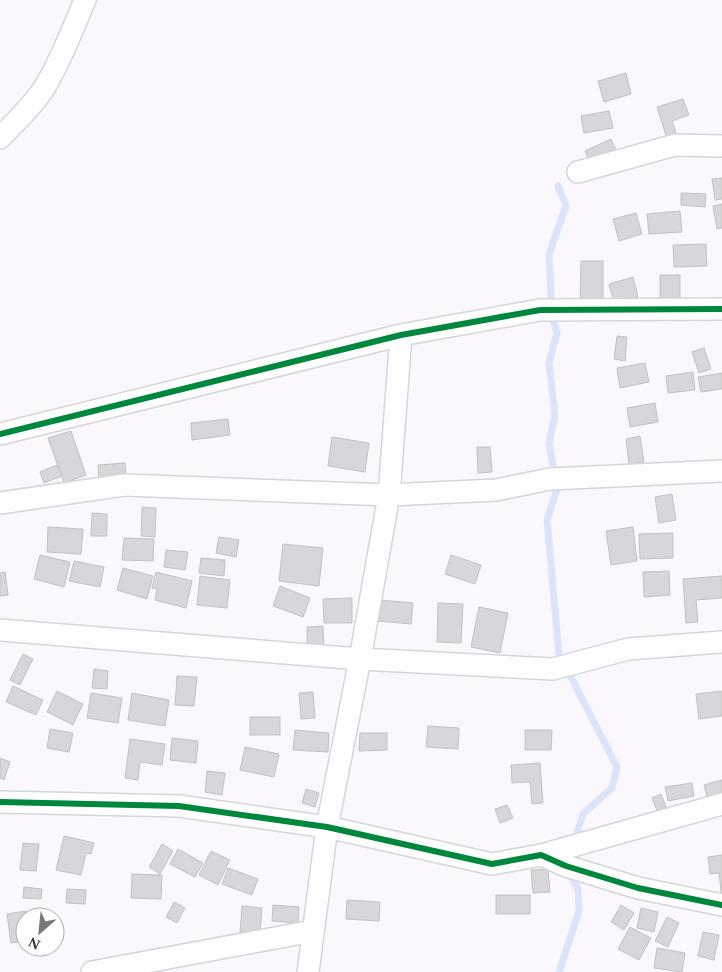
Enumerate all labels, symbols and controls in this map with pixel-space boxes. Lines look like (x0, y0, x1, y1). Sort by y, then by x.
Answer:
north arrow (15, 907, 65, 957)
text: N (24, 931, 44, 955)

